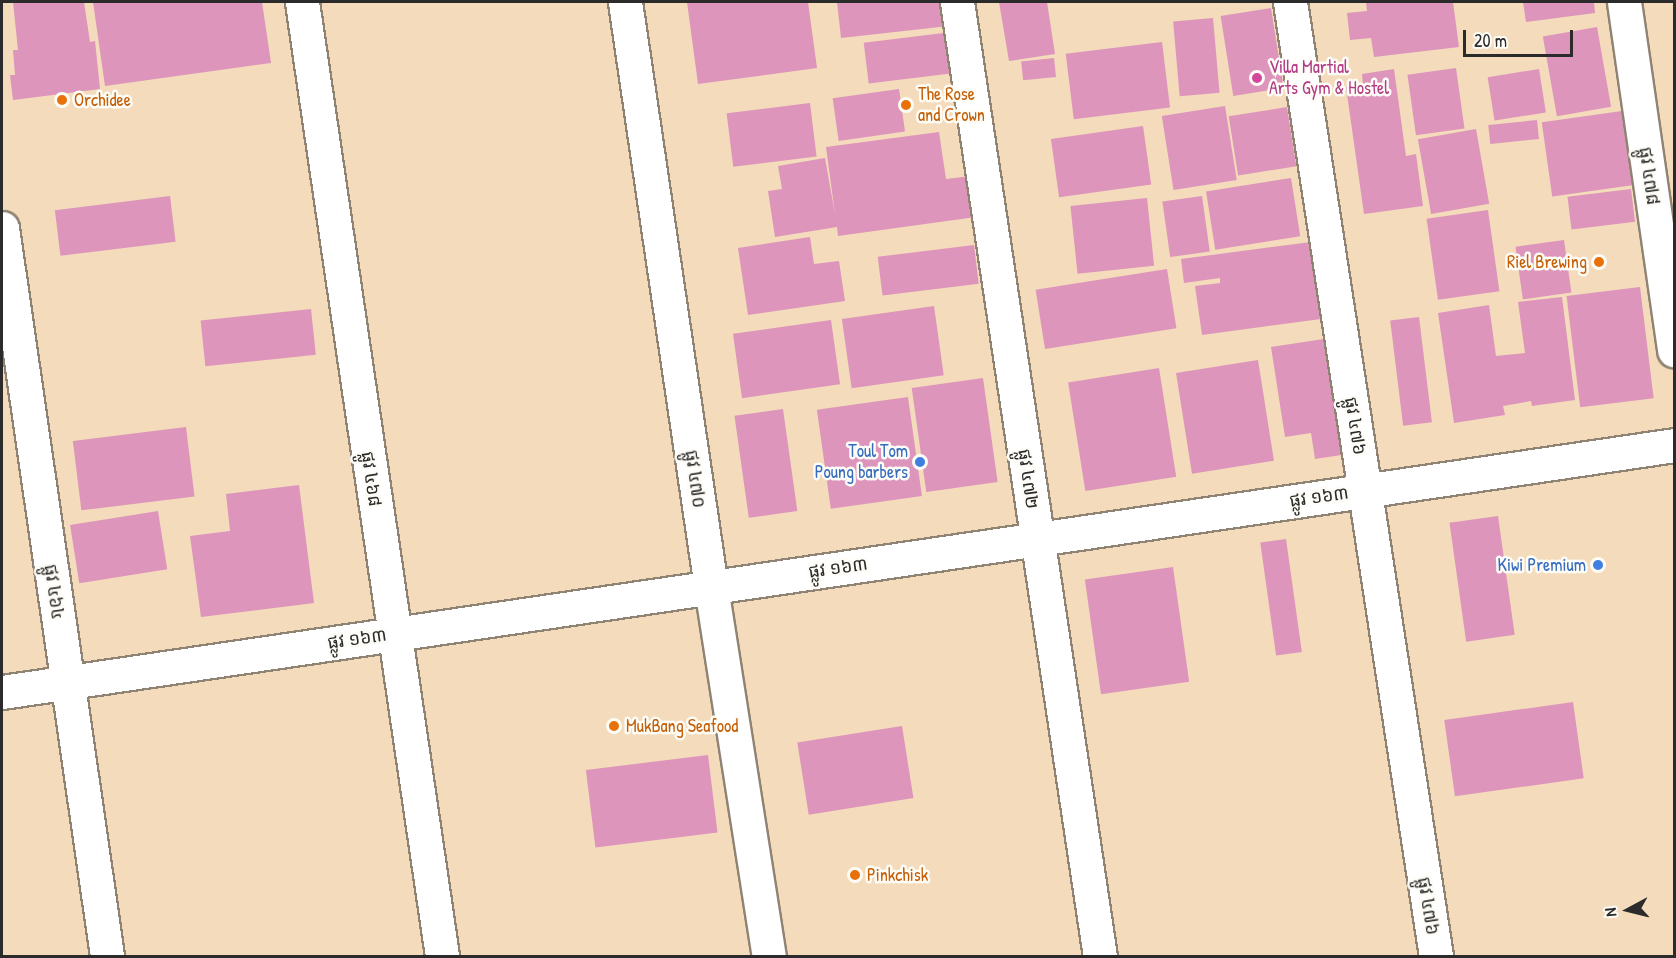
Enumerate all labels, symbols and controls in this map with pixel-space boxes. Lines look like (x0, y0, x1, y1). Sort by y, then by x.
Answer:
scale bar (1466, 18, 1576, 56)
text: 20 m (1474, 28, 1507, 53)
place label: Villa Martial Arts Gym & Hostel (1269, 57, 1389, 100)
marker: Villa Martial Arts Gym & Hostel (1250, 71, 1264, 85)
place label: The Rose and Crown (918, 84, 985, 127)
place label: Orchidee (74, 89, 131, 111)
marker: Orchidee (55, 93, 69, 107)
marker: The Rose and Crown (899, 98, 913, 112)
street label: ផ្លូវ ៤៧៨ (1634, 146, 1664, 206)
place label: Riel Brewing (1507, 251, 1587, 273)
marker: Riel Brewing (1592, 255, 1606, 269)
street label: ផ្លូវ ៤៧៦ (1340, 395, 1370, 457)
place label: Toul Tom Poung barbers (815, 441, 908, 484)
street label: ផ្លូវ ៤៧២ (1013, 448, 1043, 510)
street label: ផ្លូវ ៤៧០ (680, 449, 710, 509)
street label: ផ្លូវ ៤៦៨ (356, 450, 386, 508)
marker: Toul Tom Poung barbers (913, 455, 927, 469)
street label: ផ្លូវ ១៦៣ (1288, 482, 1350, 512)
street label: ផ្លូវ ១៦៣ (807, 553, 869, 583)
place label: Kiwi Premium (1498, 554, 1586, 576)
marker: Kiwi Premium (1591, 558, 1605, 572)
street label: ផ្លូវ ៤៦៤ (39, 563, 69, 621)
street label: ផ្លូវ ១៦៣ (326, 624, 388, 654)
place label: MukBang Seafood (626, 715, 738, 737)
marker: MukBang Seafood (607, 719, 621, 733)
place label: Pinkchisk (867, 864, 928, 886)
marker: Pinkchisk (848, 868, 862, 882)
street label: ផ្លូវ ៤៧៦ (1413, 875, 1443, 937)
north arrow (1598, 880, 1658, 940)
text: N (1599, 907, 1622, 918)

